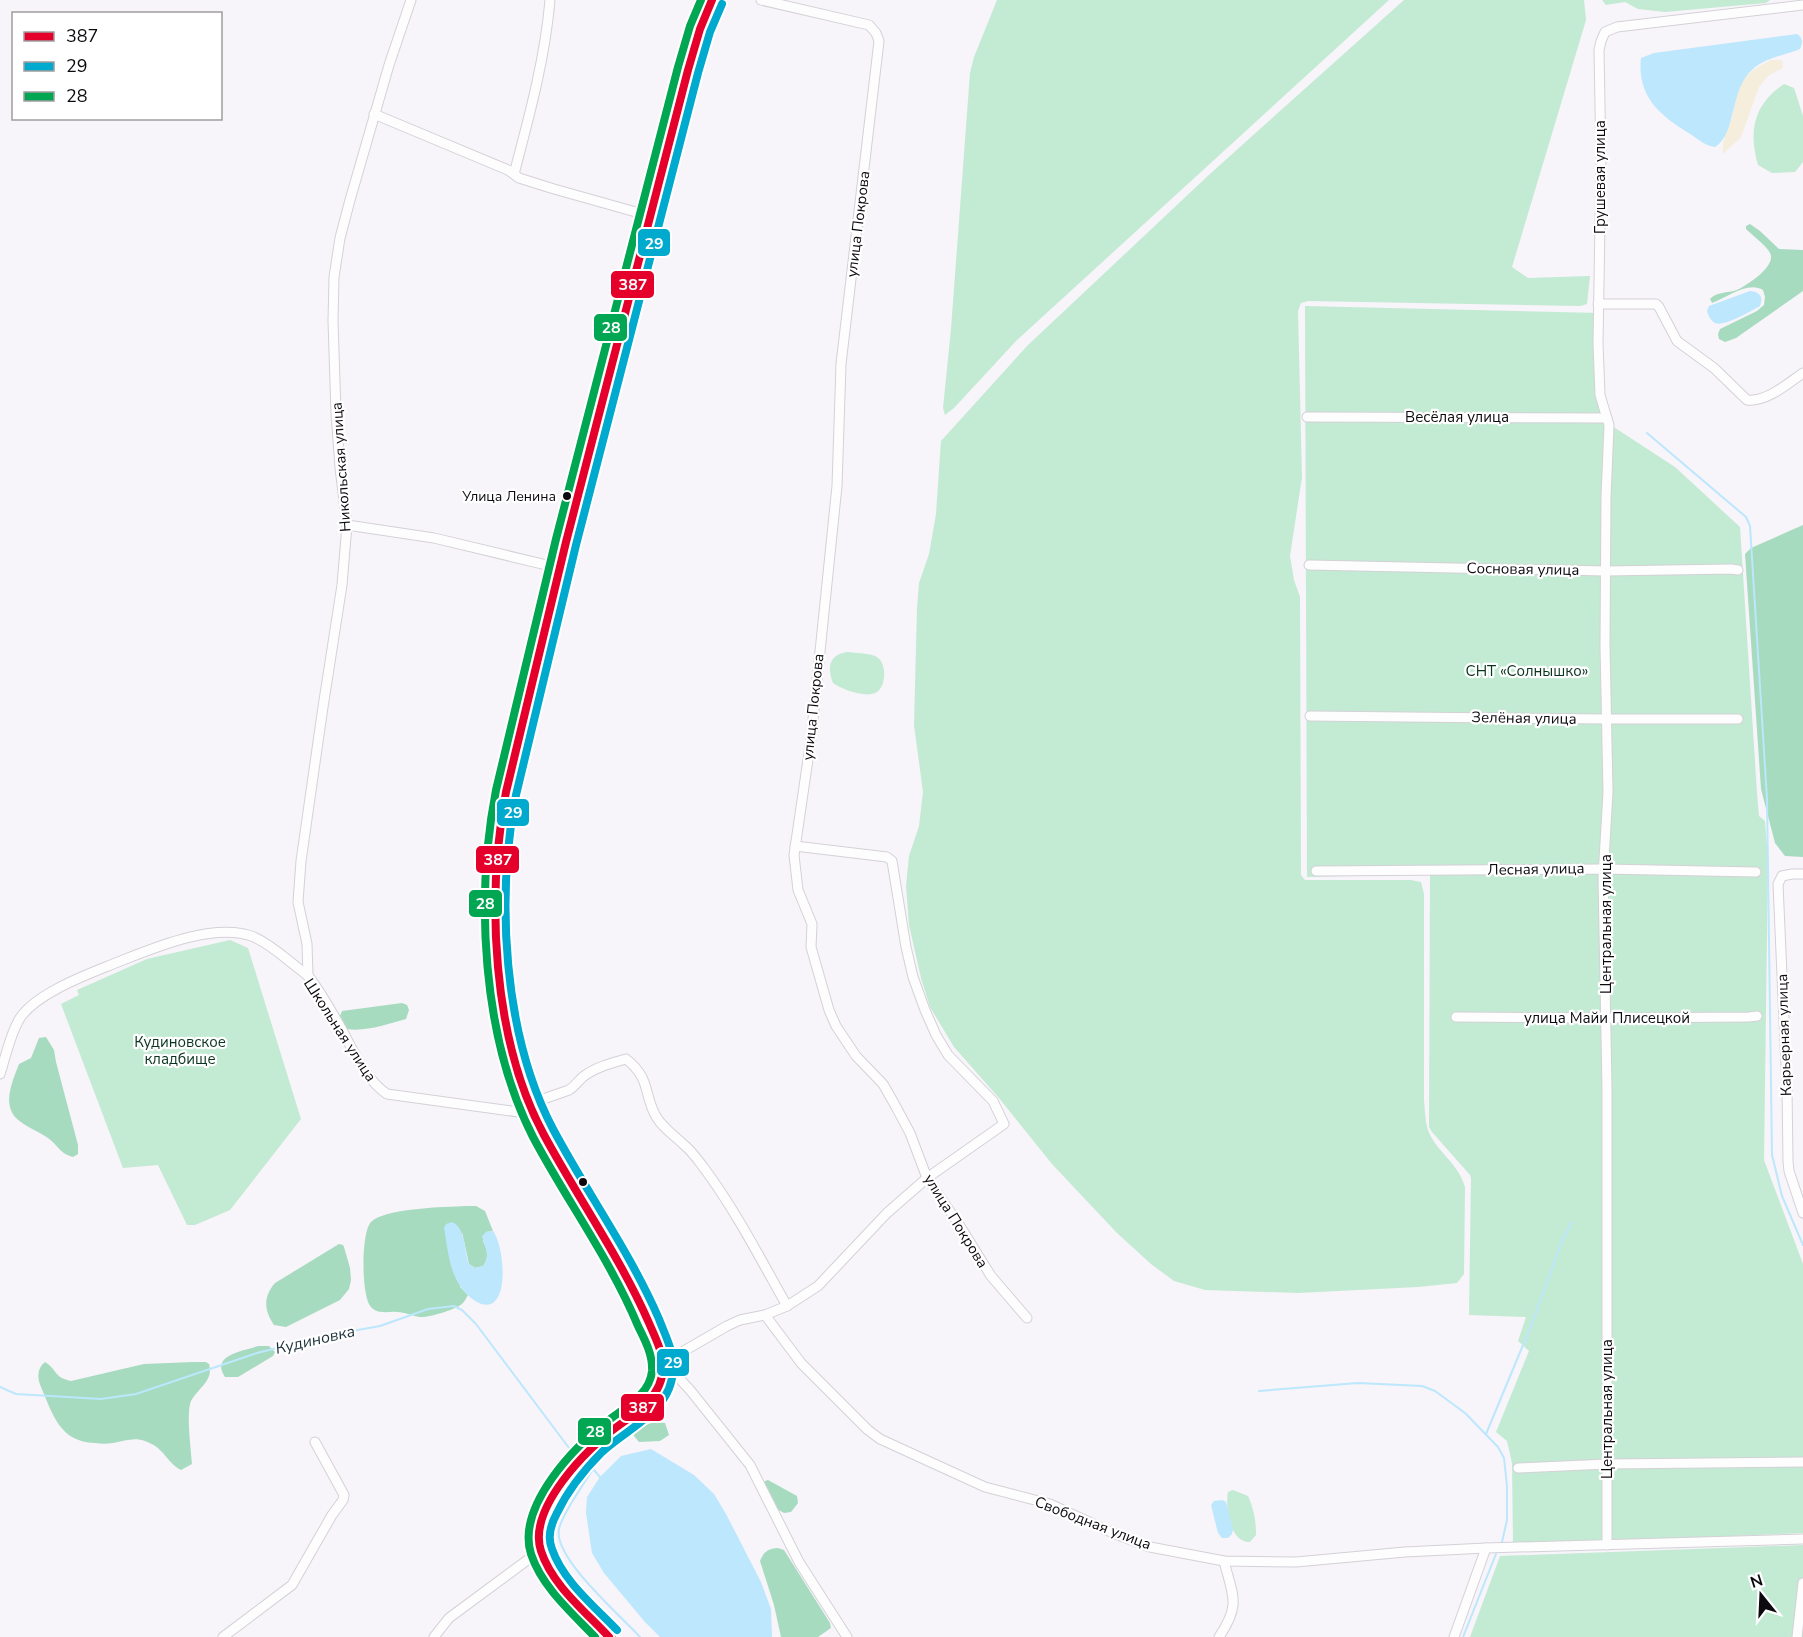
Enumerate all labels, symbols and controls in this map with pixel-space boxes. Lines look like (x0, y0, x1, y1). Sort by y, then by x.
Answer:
legend (12, 12, 222, 120)
text: 387 (66, 24, 98, 48)
text: 29 (66, 54, 88, 78)
text: 28 (66, 84, 88, 108)
street label: Грушевая улица (1590, 120, 1610, 234)
street label: улица Покрова (842, 170, 874, 278)
line badge: 29 (637, 228, 671, 257)
text: 29 (644, 233, 664, 255)
line badge: 387 (610, 270, 655, 299)
text: 387 (619, 274, 647, 296)
line badge: 28 (593, 313, 628, 342)
text: 28 (601, 317, 621, 339)
street label: Никольская улица (326, 401, 356, 533)
street label: Весёлая улица (1405, 407, 1509, 427)
place label: Улица Ленина (461, 487, 556, 506)
marker: Улица Ленина (561, 490, 573, 502)
street label: Сосновая улица (1466, 558, 1580, 580)
street label: улица Покрова (797, 653, 829, 761)
park label: СНТ «Солнышко» (1466, 661, 1588, 681)
street label: Зелёная улица (1471, 707, 1577, 729)
line badge: 29 (496, 798, 530, 827)
text: 29 (503, 802, 523, 824)
line badge: 387 (475, 845, 520, 874)
text: 387 (484, 849, 512, 871)
street label: Центральная улица (1596, 854, 1616, 994)
street label: Лесная улица (1487, 858, 1585, 880)
line badge: 28 (468, 889, 503, 918)
text: 28 (475, 893, 495, 915)
street label: Карьерная улица (1772, 974, 1796, 1096)
street label: Школьная улица (299, 975, 381, 1085)
street label: улица Майи Плисецкой (1524, 1008, 1690, 1028)
park label: Кудиновское кладбище (134, 1032, 226, 1069)
street label: улица Покрова (919, 1170, 993, 1272)
unlabelled marker (577, 1176, 589, 1188)
water label: Кудиновка (273, 1320, 357, 1360)
street label: Центральная улица (1597, 1339, 1617, 1479)
line badge: 29 (656, 1348, 690, 1377)
text: 29 (663, 1352, 683, 1374)
line badge: 387 (620, 1393, 665, 1422)
text: 387 (629, 1397, 657, 1419)
line badge: 28 (577, 1417, 612, 1446)
text: 28 (585, 1421, 605, 1443)
street label: Свободная улица (1032, 1492, 1154, 1554)
north arrow (1731, 1565, 1791, 1625)
text: N (1748, 1569, 1766, 1594)

